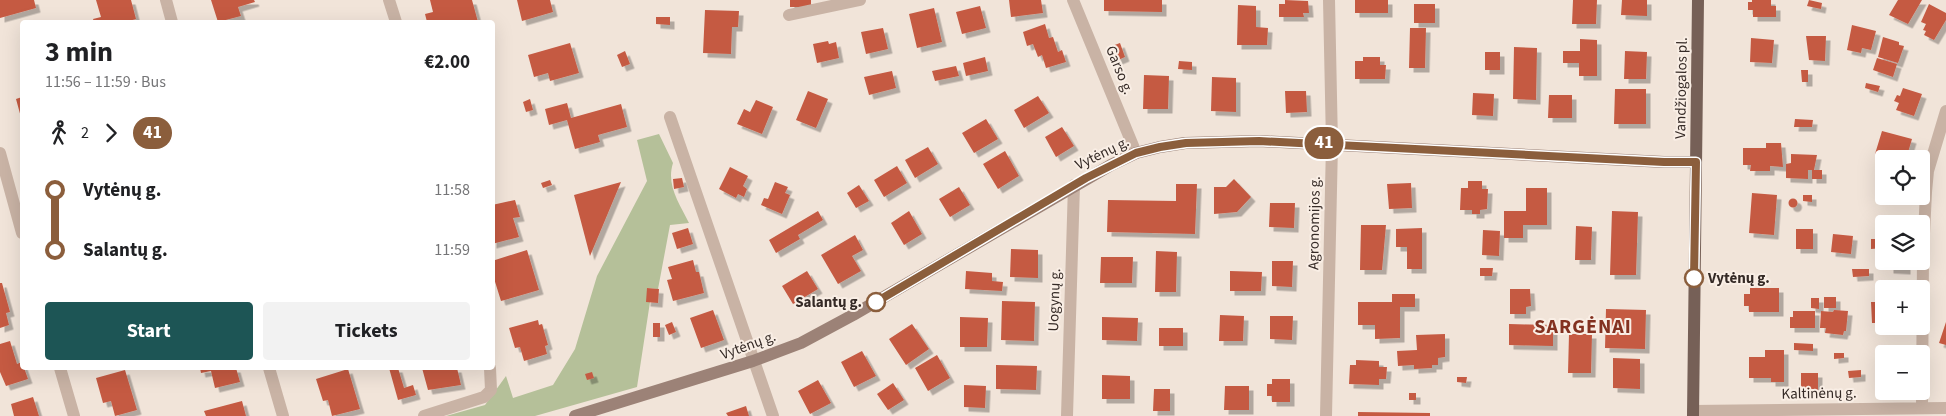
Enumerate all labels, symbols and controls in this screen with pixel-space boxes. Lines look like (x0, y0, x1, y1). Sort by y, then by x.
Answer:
text: 3 min (45, 32, 113, 72)
street label: Vandžiogalos pl. (1670, 37, 1693, 139)
street label: Garso g. (1100, 43, 1139, 98)
text: €2.00 (424, 49, 470, 76)
text: 11:56 – 11:59 · Bus (45, 71, 166, 93)
icon: walk (45, 119, 73, 147)
icon: forward (97, 119, 125, 147)
text: 41 (143, 120, 162, 145)
text: 2 (81, 122, 89, 144)
line badge: 41 (1302, 127, 1346, 159)
text: 41 (1314, 130, 1334, 155)
street label: Vytėnų g. (1072, 131, 1133, 176)
map controls (1875, 150, 1930, 400)
button: locate (1875, 150, 1930, 205)
street label: Agronomijos g. (1303, 176, 1326, 270)
text: Vytėnų g. (83, 177, 161, 204)
text: 11:58 (434, 179, 470, 201)
button: layers (1875, 215, 1930, 270)
text: Salantų g. (83, 237, 168, 264)
text: 11:59 (434, 239, 470, 261)
street label: Uogynų g. (1043, 268, 1066, 332)
marker: Vytėnų g. (1684, 268, 1704, 288)
place label: Vytėnų g. (1707, 268, 1770, 289)
button: + (1875, 280, 1930, 335)
place label: Salantų g. (795, 292, 862, 313)
marker: Salantų g. (866, 292, 886, 312)
button: Start (45, 302, 253, 360)
button: Tickets (263, 302, 470, 360)
district label: SARGĖNAI (1534, 313, 1632, 341)
street label: Vytėnų g. (718, 326, 779, 365)
button: − (1875, 345, 1930, 400)
street label: Kaltinėnų g. (1781, 382, 1857, 405)

